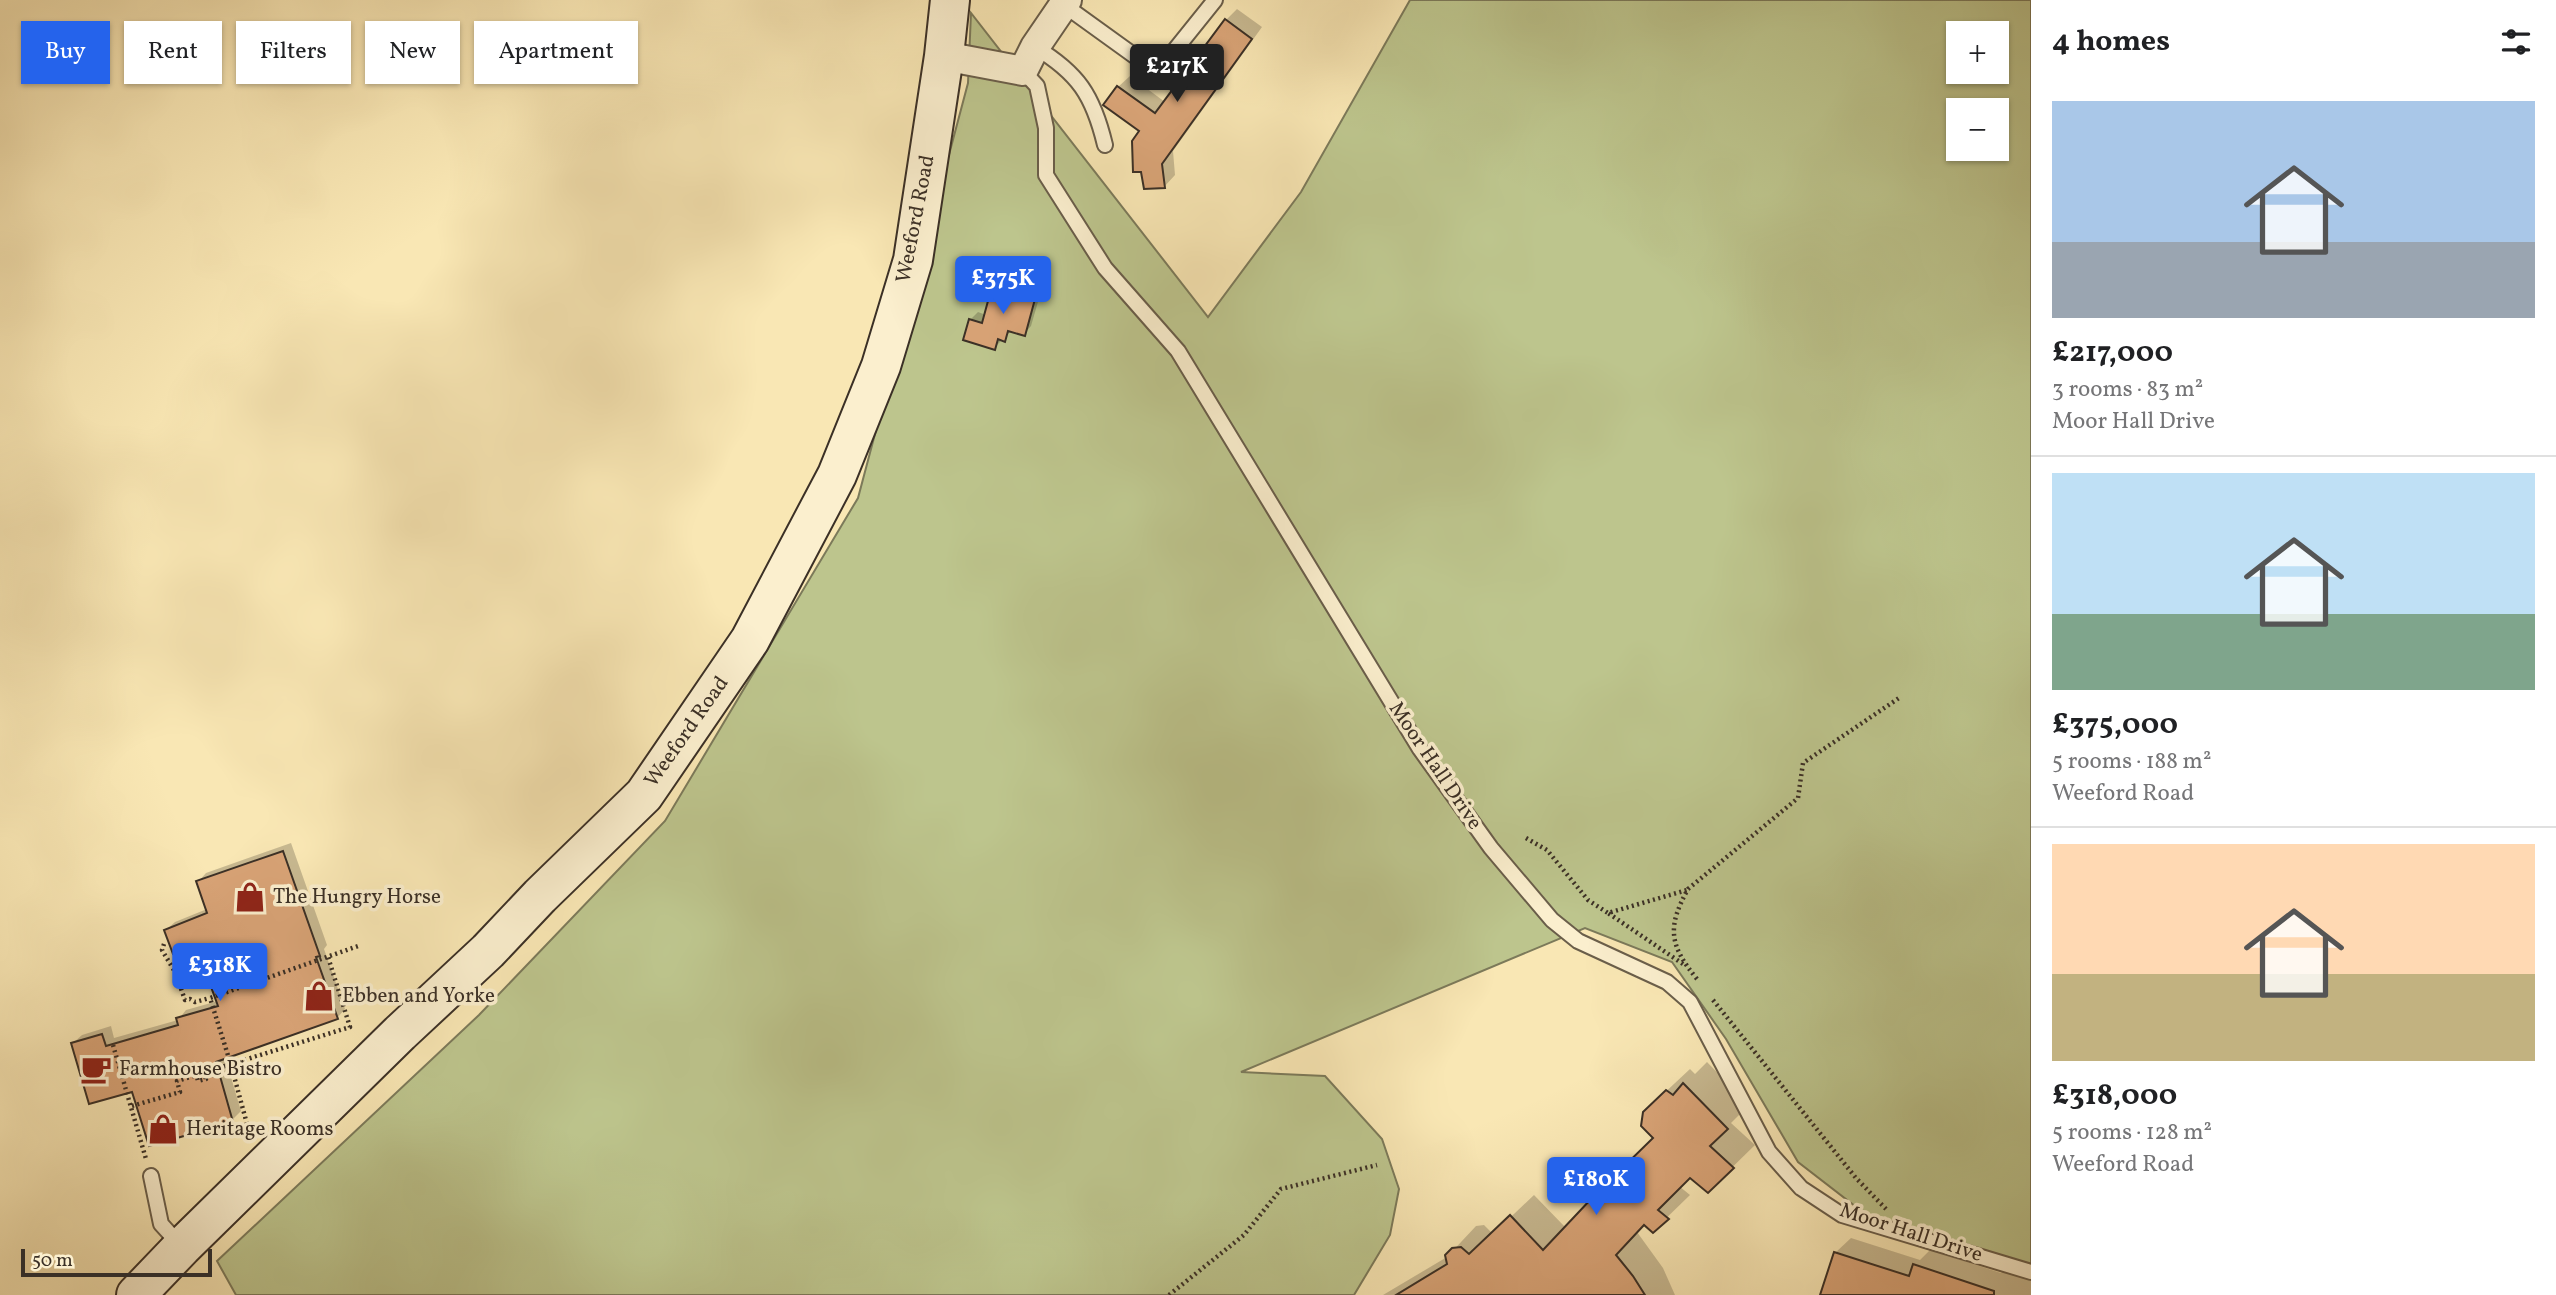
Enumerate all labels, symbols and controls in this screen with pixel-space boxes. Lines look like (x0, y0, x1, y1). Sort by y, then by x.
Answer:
chip: Buy (21, 21, 110, 84)
chip: Rent (124, 21, 222, 84)
chip: Filters (236, 21, 351, 84)
chip: New (365, 21, 460, 84)
chip: Apartment (474, 21, 638, 84)
map controls (1946, 21, 2009, 161)
button: + (1946, 21, 2009, 84)
text: 4 homes (2052, 21, 2170, 63)
icon: filters (2497, 23, 2535, 61)
pin: £217K (1128, 44, 1226, 104)
text: £217K (1146, 51, 1208, 83)
button: − (1946, 98, 2009, 161)
icon: home (2231, 147, 2357, 273)
street label: Weeford Road (889, 152, 943, 286)
pin: £375K (954, 256, 1052, 316)
text: £375K (971, 263, 1035, 295)
text: £217,000 (2052, 332, 2173, 374)
text: 3 rooms · 83 m² (2052, 374, 2203, 406)
text: Moor Hall Drive (2052, 406, 2215, 438)
icon: home (2231, 519, 2357, 645)
street label: Weeford Road (638, 670, 736, 794)
street label: Moor Hall Drive (1381, 696, 1489, 836)
text: £375,000 (2052, 704, 2178, 746)
text: 5 rooms · 188 m² (2052, 746, 2211, 778)
text: Weeford Road (2052, 778, 2194, 810)
shop icon: The Hungry Horse (233, 880, 267, 914)
place label: The Hungry Horse (273, 883, 441, 912)
icon: home (2231, 890, 2357, 1016)
pin: £318K (171, 944, 269, 1003)
text: £318K (188, 950, 252, 982)
shop icon: Ebben and Yorke (302, 979, 336, 1013)
place label: Ebben and Yorke (342, 982, 495, 1011)
cafe icon: Farmhouse Bistro (79, 1052, 113, 1086)
place label: Farmhouse Bistro (119, 1055, 282, 1084)
text: £318,000 (2052, 1075, 2177, 1117)
shop icon: Heritage Rooms (146, 1112, 180, 1146)
place label: Heritage Rooms (186, 1115, 333, 1144)
text: 5 rooms · 128 m² (2052, 1117, 2212, 1149)
text: Weeford Road (2052, 1149, 2194, 1181)
pin: £180K (1547, 1158, 1645, 1217)
text: £180K (1563, 1164, 1629, 1196)
street label: Moor Hall Drive (1836, 1196, 1986, 1270)
scale bar (21, 1246, 212, 1278)
text: 50 m (32, 1248, 73, 1274)

